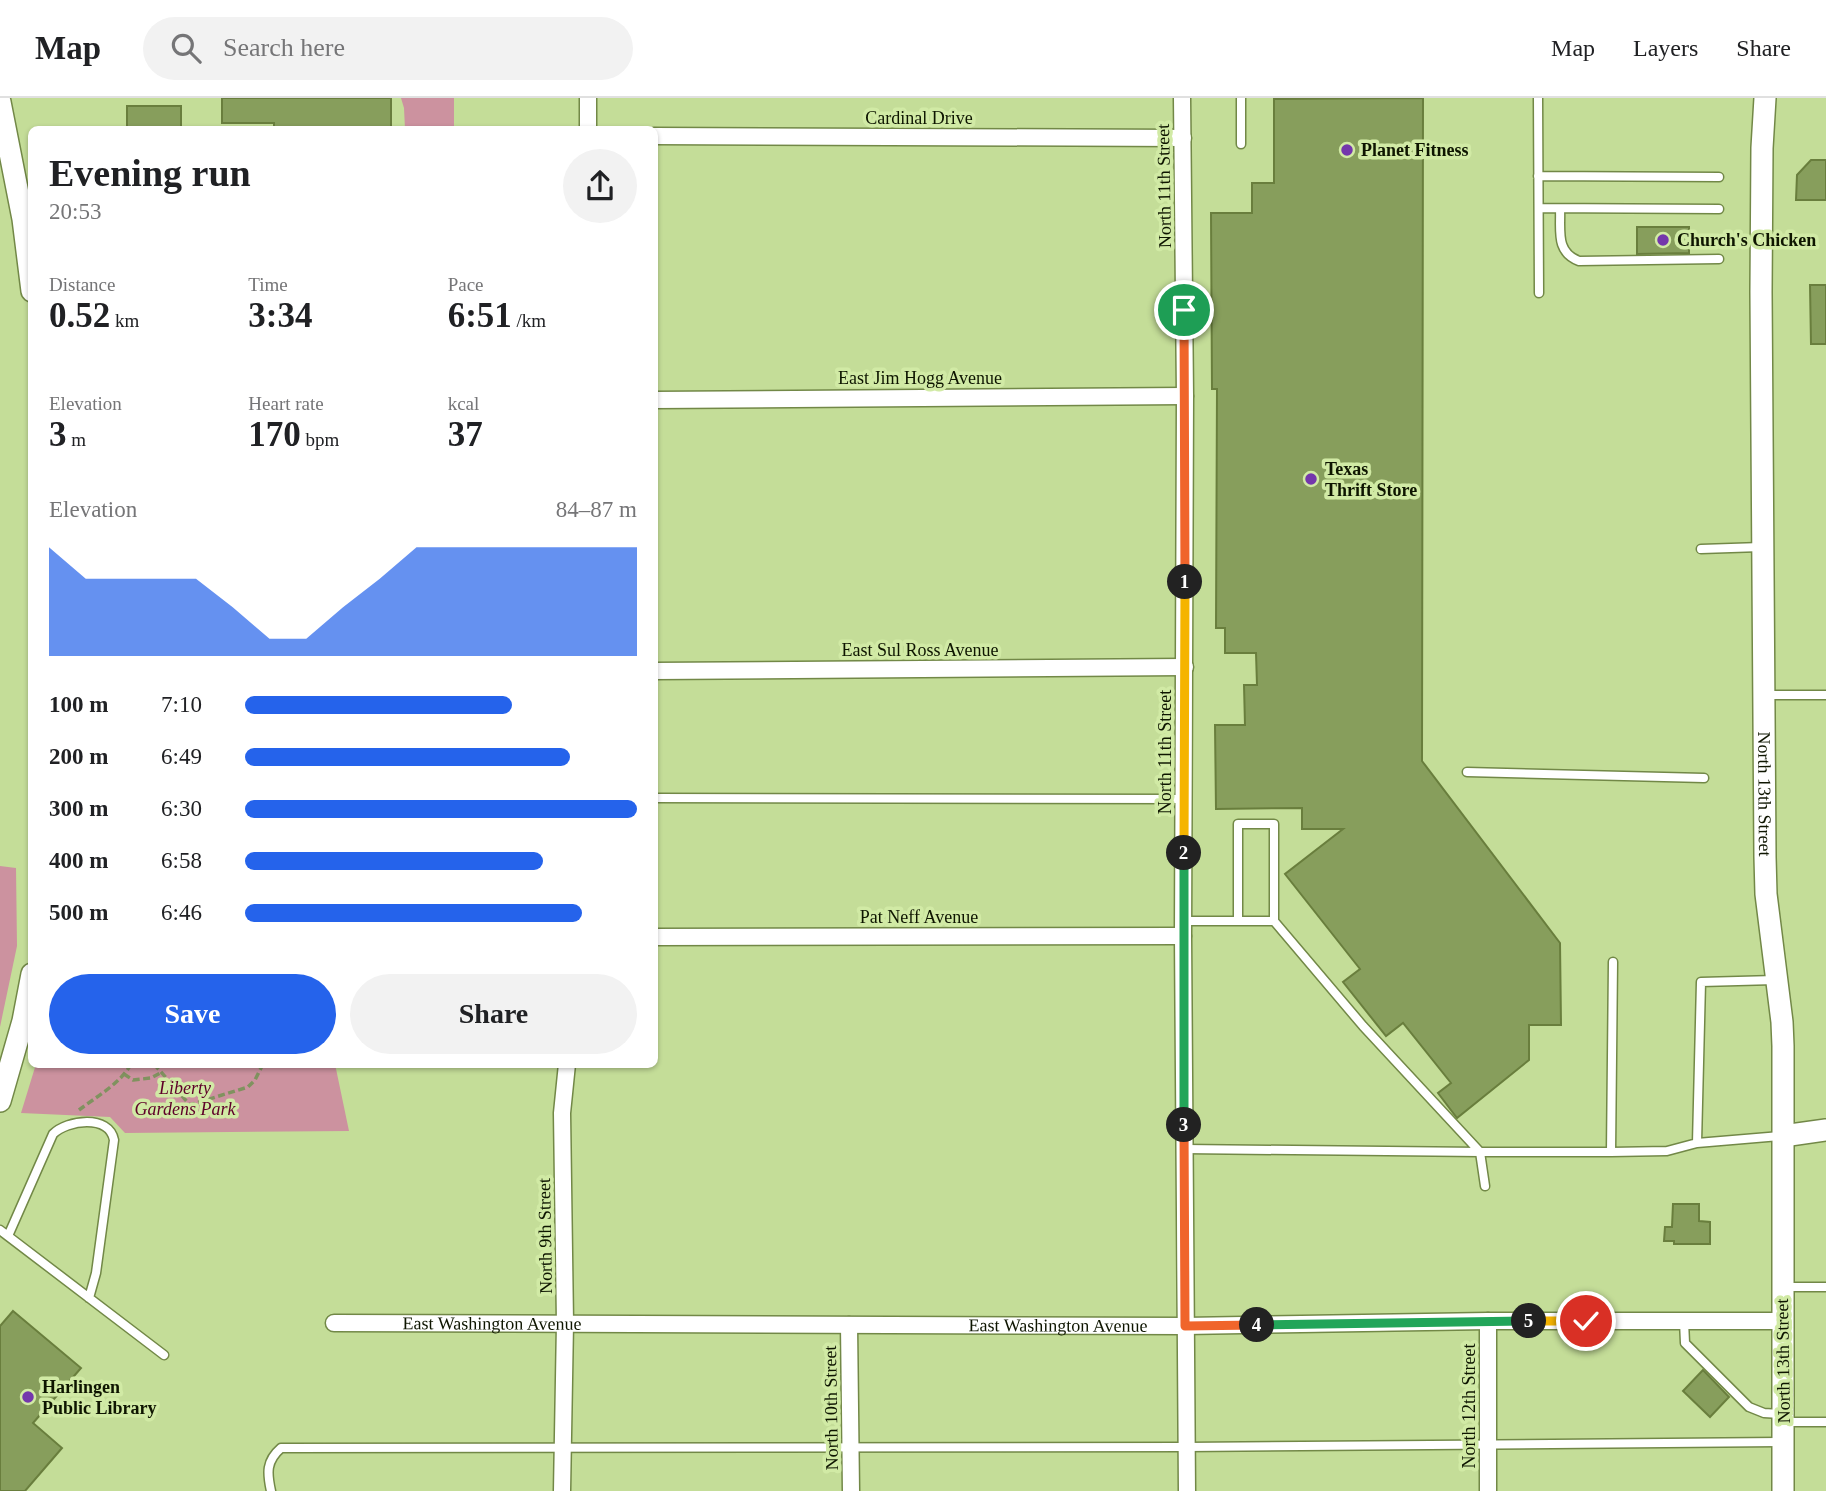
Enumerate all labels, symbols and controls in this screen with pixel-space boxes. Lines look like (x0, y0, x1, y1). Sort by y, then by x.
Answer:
search box (143, 17, 633, 80)
icon: search (167, 29, 205, 67)
text: Map (35, 30, 101, 66)
text: Search here (223, 33, 345, 62)
text: Map (1551, 35, 1595, 61)
text: Layers (1633, 35, 1698, 61)
text: Share (1736, 35, 1791, 61)
street label: Cardinal Drive (865, 108, 973, 128)
street label: North 11th Street (1153, 124, 1175, 248)
place label: Planet Fitness (1361, 140, 1469, 160)
marker: Planet Fitness (1339, 142, 1355, 158)
button: share (563, 149, 637, 223)
text: Evening run (49, 152, 251, 194)
text: 20:53 (49, 199, 101, 224)
place label: Church's Chicken (1677, 230, 1816, 250)
marker: Church's Chicken (1655, 232, 1671, 248)
text: Distance (49, 274, 115, 295)
text: Time (248, 274, 288, 295)
text: Pace (448, 274, 484, 295)
pin (1154, 280, 1214, 340)
icon: arrive (1165, 291, 1203, 329)
text: 0.52 (49, 296, 110, 335)
text: 3:34 (248, 296, 312, 335)
text: 6:51 (448, 296, 512, 335)
text: km (110, 310, 139, 331)
text: /km (512, 310, 546, 331)
street label: East Jim Hogg Avenue (838, 368, 1002, 388)
text: Elevation (49, 393, 122, 414)
text: Heart rate (248, 393, 324, 414)
text: kcal (448, 393, 479, 414)
text: 3 (49, 415, 67, 454)
text: 170 (248, 415, 301, 454)
text: 37 (448, 415, 483, 454)
text: m (67, 429, 86, 450)
text: bpm (301, 429, 339, 450)
place label: Texas Thrift Store (1325, 459, 1417, 500)
marker: Texas Thrift Store (1303, 471, 1319, 487)
text: Elevation (49, 497, 137, 522)
text: 84–87 m (556, 497, 637, 522)
pin: 1 (1168, 564, 1202, 600)
text: 1 (1180, 571, 1189, 592)
street label: East Sul Ross Avenue (841, 640, 999, 660)
street label: North 11th Street (1155, 690, 1175, 814)
text: 100 m (49, 692, 108, 717)
text: 7:10 (161, 692, 202, 717)
street label: North 13th Street (1754, 731, 1775, 857)
text: 200 m (49, 744, 108, 769)
text: 6:49 (161, 744, 202, 769)
text: 300 m (49, 796, 108, 821)
text: 6:30 (161, 796, 202, 821)
pin: 2 (1166, 836, 1202, 870)
text: 2 (1179, 842, 1188, 863)
text: 400 m (49, 848, 108, 873)
text: 6:58 (161, 848, 202, 873)
text: 500 m (49, 900, 108, 925)
text: 6:46 (161, 900, 202, 925)
street label: Pat Neff Avenue (860, 907, 978, 927)
button: Save (49, 974, 336, 1054)
button: Share (350, 974, 637, 1054)
park label: Liberty Gardens Park (135, 1078, 236, 1119)
pin: 3 (1166, 1108, 1202, 1142)
text: 3 (1179, 1114, 1188, 1135)
street label: North 9th Street (534, 1178, 556, 1294)
pin (1556, 1291, 1616, 1351)
street label: North 13th Street (1772, 1298, 1794, 1424)
icon: check (1567, 1302, 1605, 1340)
pin: 5 (1512, 1304, 1546, 1338)
pin: 4 (1240, 1308, 1274, 1342)
text: 5 (1524, 1310, 1533, 1331)
street label: East Washington Avenue (402, 1313, 582, 1334)
text: 4 (1252, 1314, 1261, 1335)
street label: East Washington Avenue (968, 1315, 1148, 1336)
street label: North 12th Street (1459, 1344, 1479, 1468)
street label: North 10th Street (820, 1345, 842, 1471)
place label: Harlingen Public Library (42, 1377, 157, 1418)
marker: Harlingen Public Library (20, 1389, 36, 1405)

